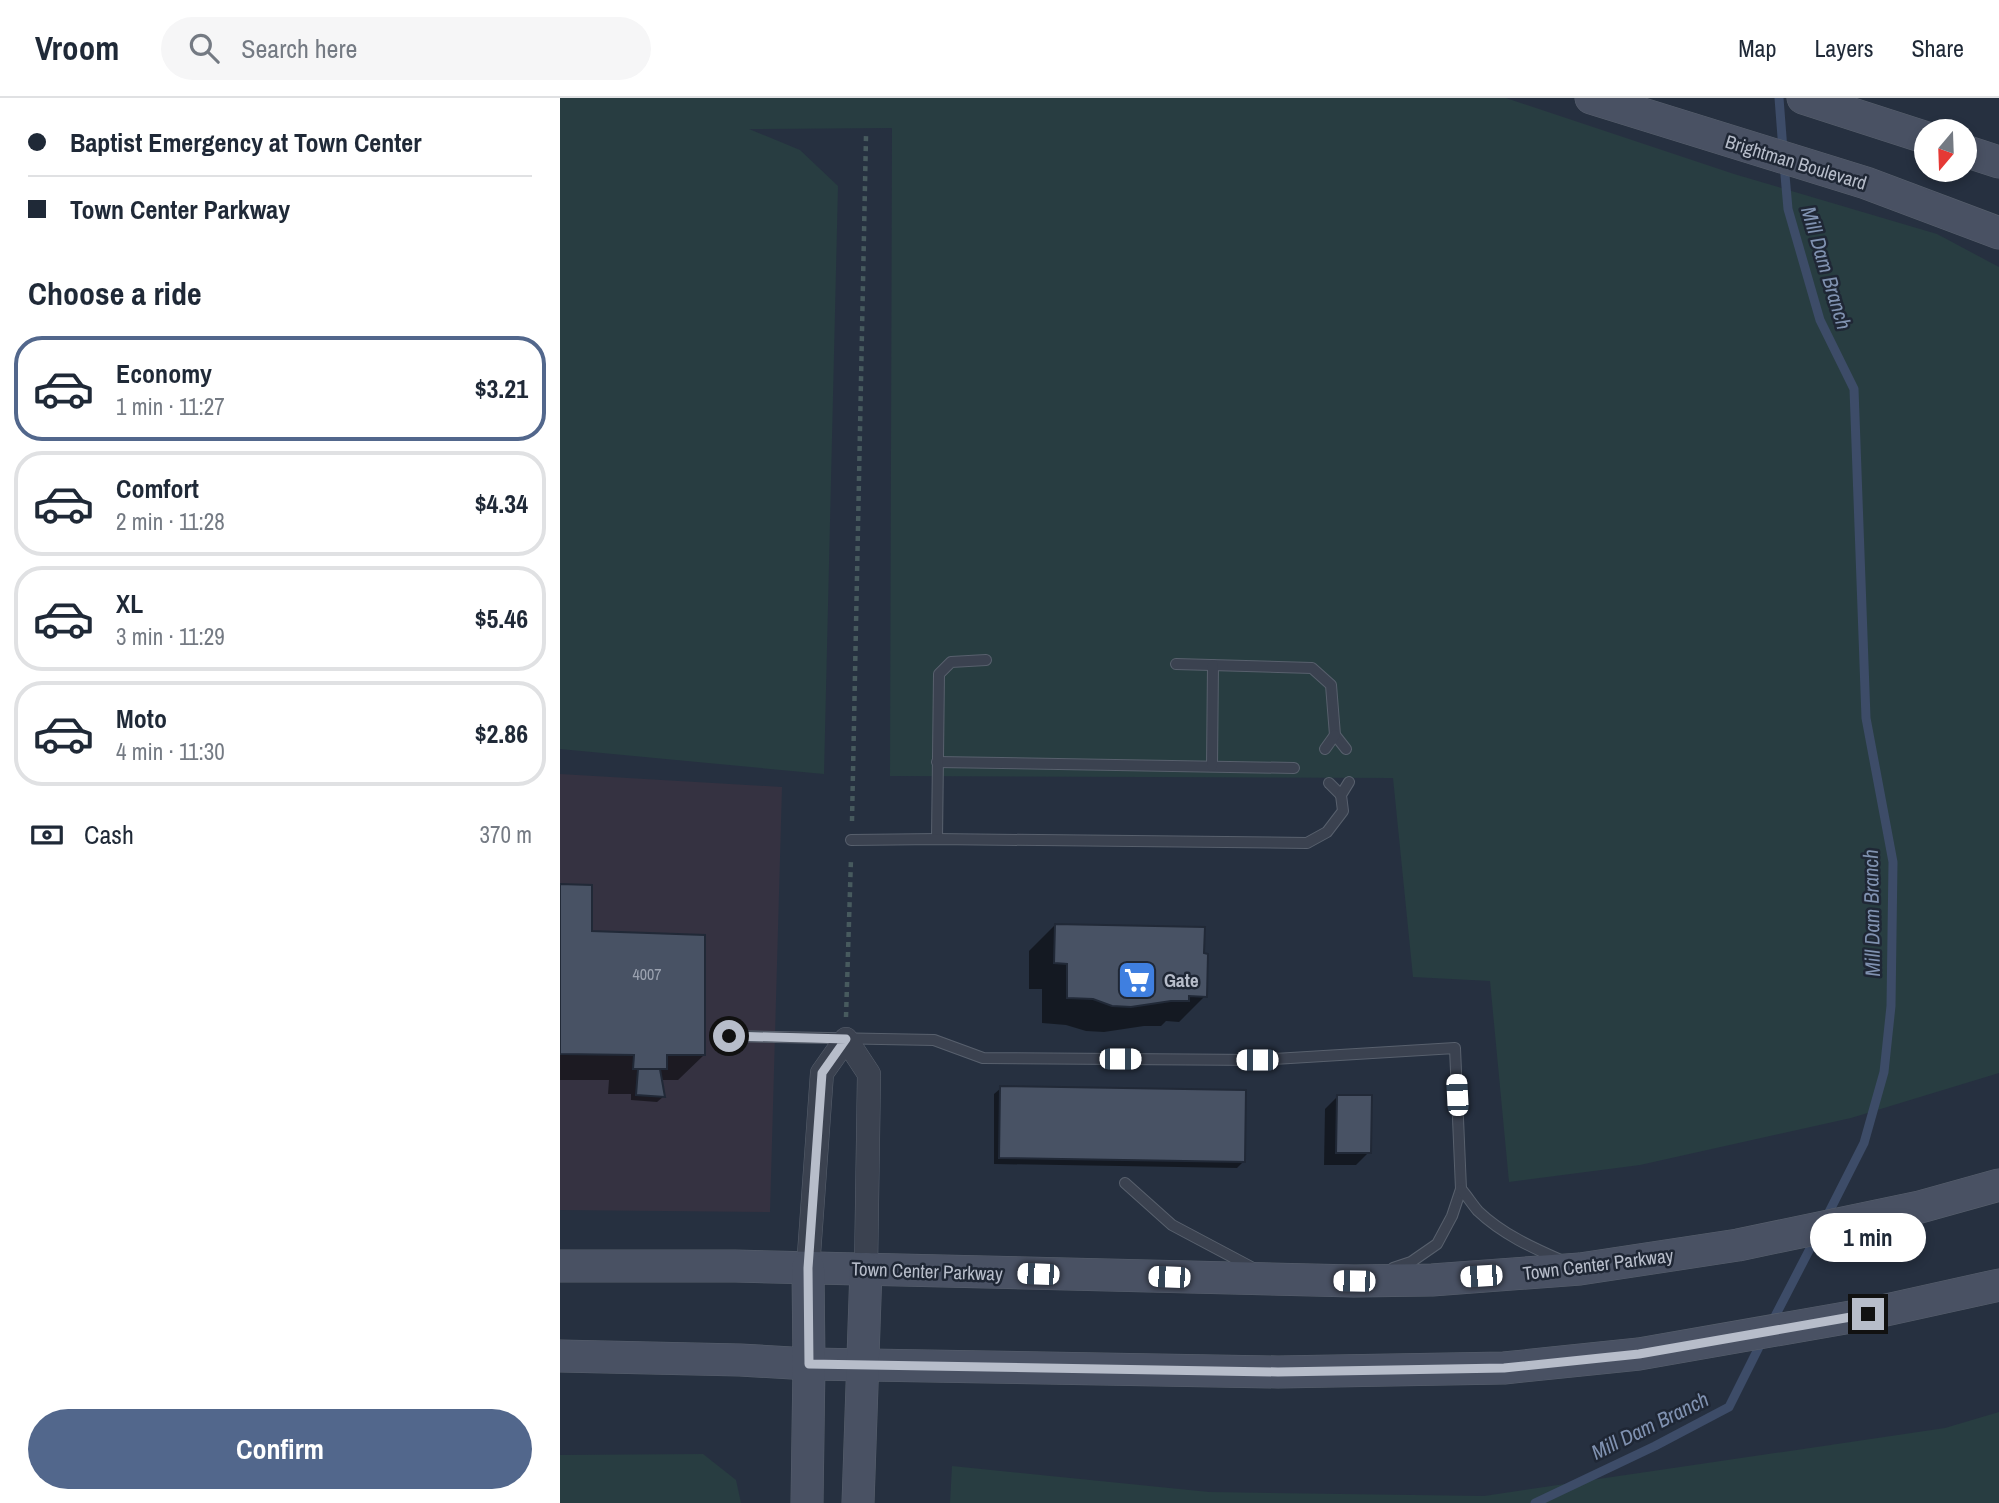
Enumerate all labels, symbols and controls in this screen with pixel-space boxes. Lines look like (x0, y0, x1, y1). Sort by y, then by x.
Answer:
search box (161, 17, 651, 80)
text: Vroom (35, 26, 119, 70)
icon: search (185, 29, 223, 67)
text: Search here (241, 31, 357, 66)
text: Map (1738, 32, 1776, 64)
text: Layers (1814, 32, 1873, 64)
text: Share (1911, 32, 1964, 64)
north arrow (1914, 119, 1978, 182)
map controls (1914, 119, 1977, 182)
text: Baptist Emergency at Town Center (70, 125, 422, 160)
street label: Brightman Boulevard (1722, 128, 1870, 196)
text: Town Center Parkway (70, 192, 290, 227)
water label: Mill Dam Branch (1794, 203, 1859, 333)
text: Choose a ride (28, 272, 202, 315)
text: Economy (116, 356, 212, 391)
icon: car (32, 357, 95, 420)
text: $3.21 (475, 371, 528, 406)
text: 1 min · 11:27 (116, 391, 225, 422)
text: Comfort (116, 471, 199, 506)
icon: car (32, 472, 95, 535)
text: $4.34 (475, 486, 528, 521)
text: 2 min · 11:28 (116, 506, 225, 537)
text: XL (116, 586, 143, 621)
icon: car (32, 587, 95, 650)
text: $5.46 (475, 601, 528, 636)
text: 3 min · 11:29 (116, 621, 225, 652)
text: Moto (116, 701, 167, 736)
icon: car (32, 702, 95, 765)
text: $2.86 (475, 716, 528, 751)
text: 4 min · 11:30 (116, 736, 225, 767)
icon: cash (28, 816, 66, 854)
text: Cash (84, 817, 134, 852)
text: 370 m (480, 819, 532, 850)
water label: Mill Dam Branch (1856, 849, 1887, 977)
supermarket icon: Gate (1116, 959, 1158, 1001)
house number: 4007 (632, 963, 662, 985)
place label: Gate (1164, 967, 1199, 993)
route start (713, 1020, 745, 1052)
car (1100, 1049, 1142, 1070)
car (1237, 1050, 1279, 1071)
car (1446, 1073, 1469, 1117)
callout: 1 min (1810, 1212, 1926, 1262)
text: 1 min (1843, 1222, 1893, 1253)
street label: Town Center Parkway (1521, 1242, 1675, 1286)
street label: Town Center Parkway (851, 1255, 1003, 1287)
car (1017, 1263, 1060, 1285)
car (1460, 1264, 1503, 1288)
car (1148, 1266, 1191, 1288)
car (1333, 1270, 1376, 1292)
route end (1852, 1298, 1884, 1330)
water label: Mill Dam Branch (1586, 1385, 1713, 1466)
button: Confirm (28, 1409, 532, 1489)

